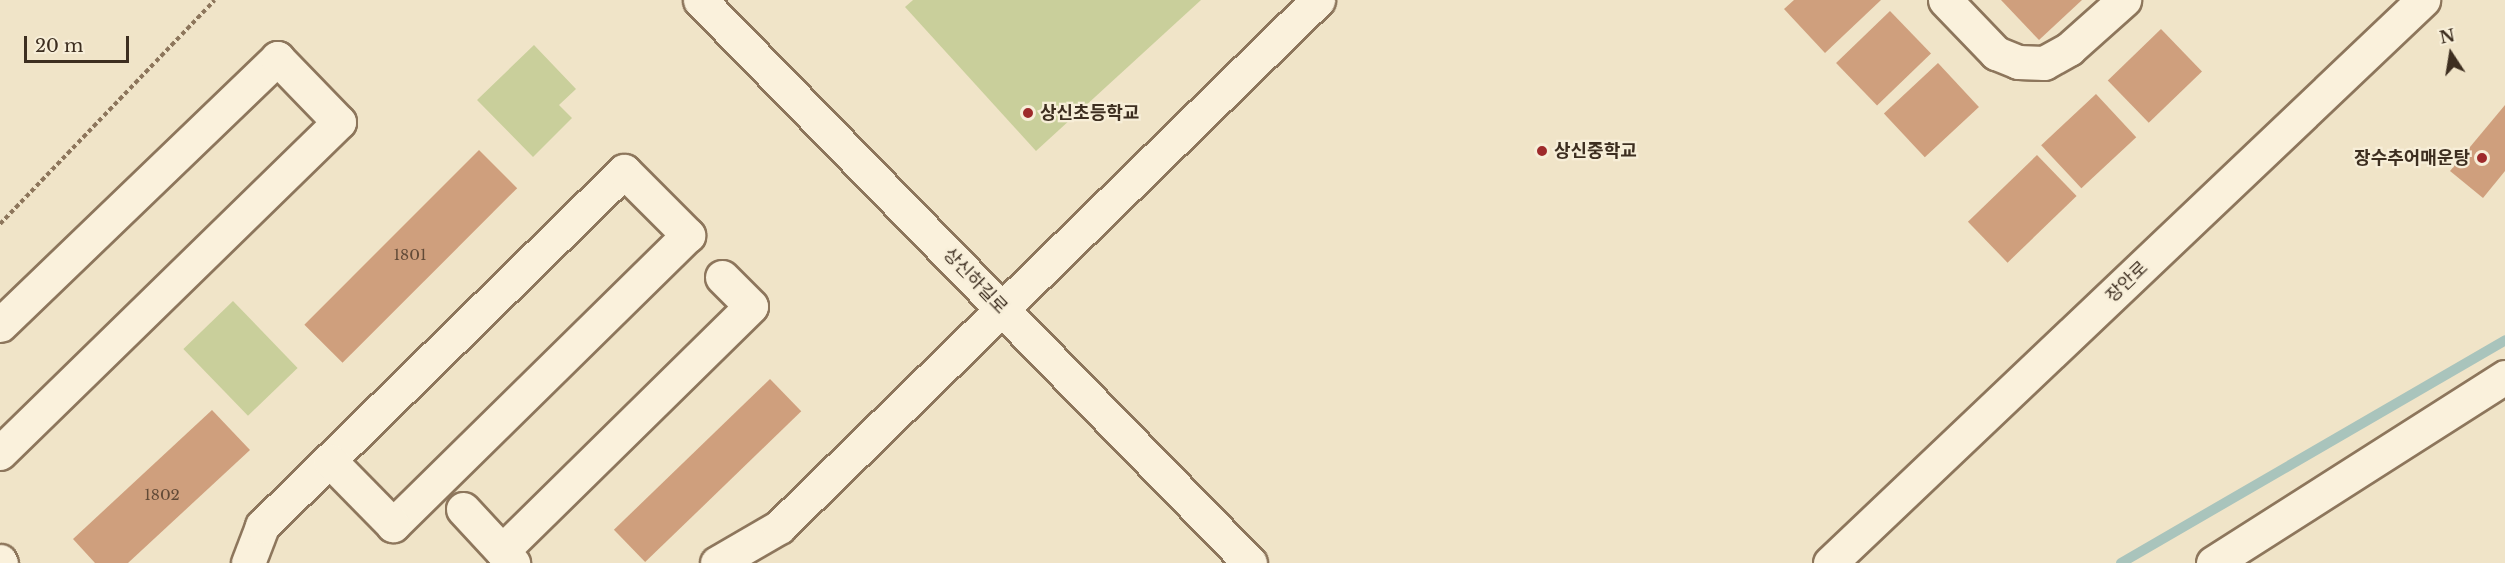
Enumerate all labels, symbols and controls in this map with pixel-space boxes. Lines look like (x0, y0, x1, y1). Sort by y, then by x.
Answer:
scale bar (27, 24, 132, 62)
north arrow (2421, 24, 2481, 84)
text: N (2438, 25, 2457, 48)
text: 20 m (35, 35, 83, 57)
place label: 상신초등학교 (1040, 102, 1139, 124)
marker: 상신초등학교 (1021, 106, 1035, 120)
place label: 상신중학교 (1554, 140, 1637, 162)
marker: 상신중학교 (1535, 144, 1549, 158)
place label: 장수추어매운탕 (2354, 147, 2470, 169)
marker: 장수추어매운탕 (2475, 151, 2489, 165)
street label: 상신하길로 (938, 244, 1012, 318)
house number: 1801 (393, 246, 427, 264)
street label: 장안로 (2102, 257, 2152, 307)
house number: 1802 (144, 486, 180, 504)

